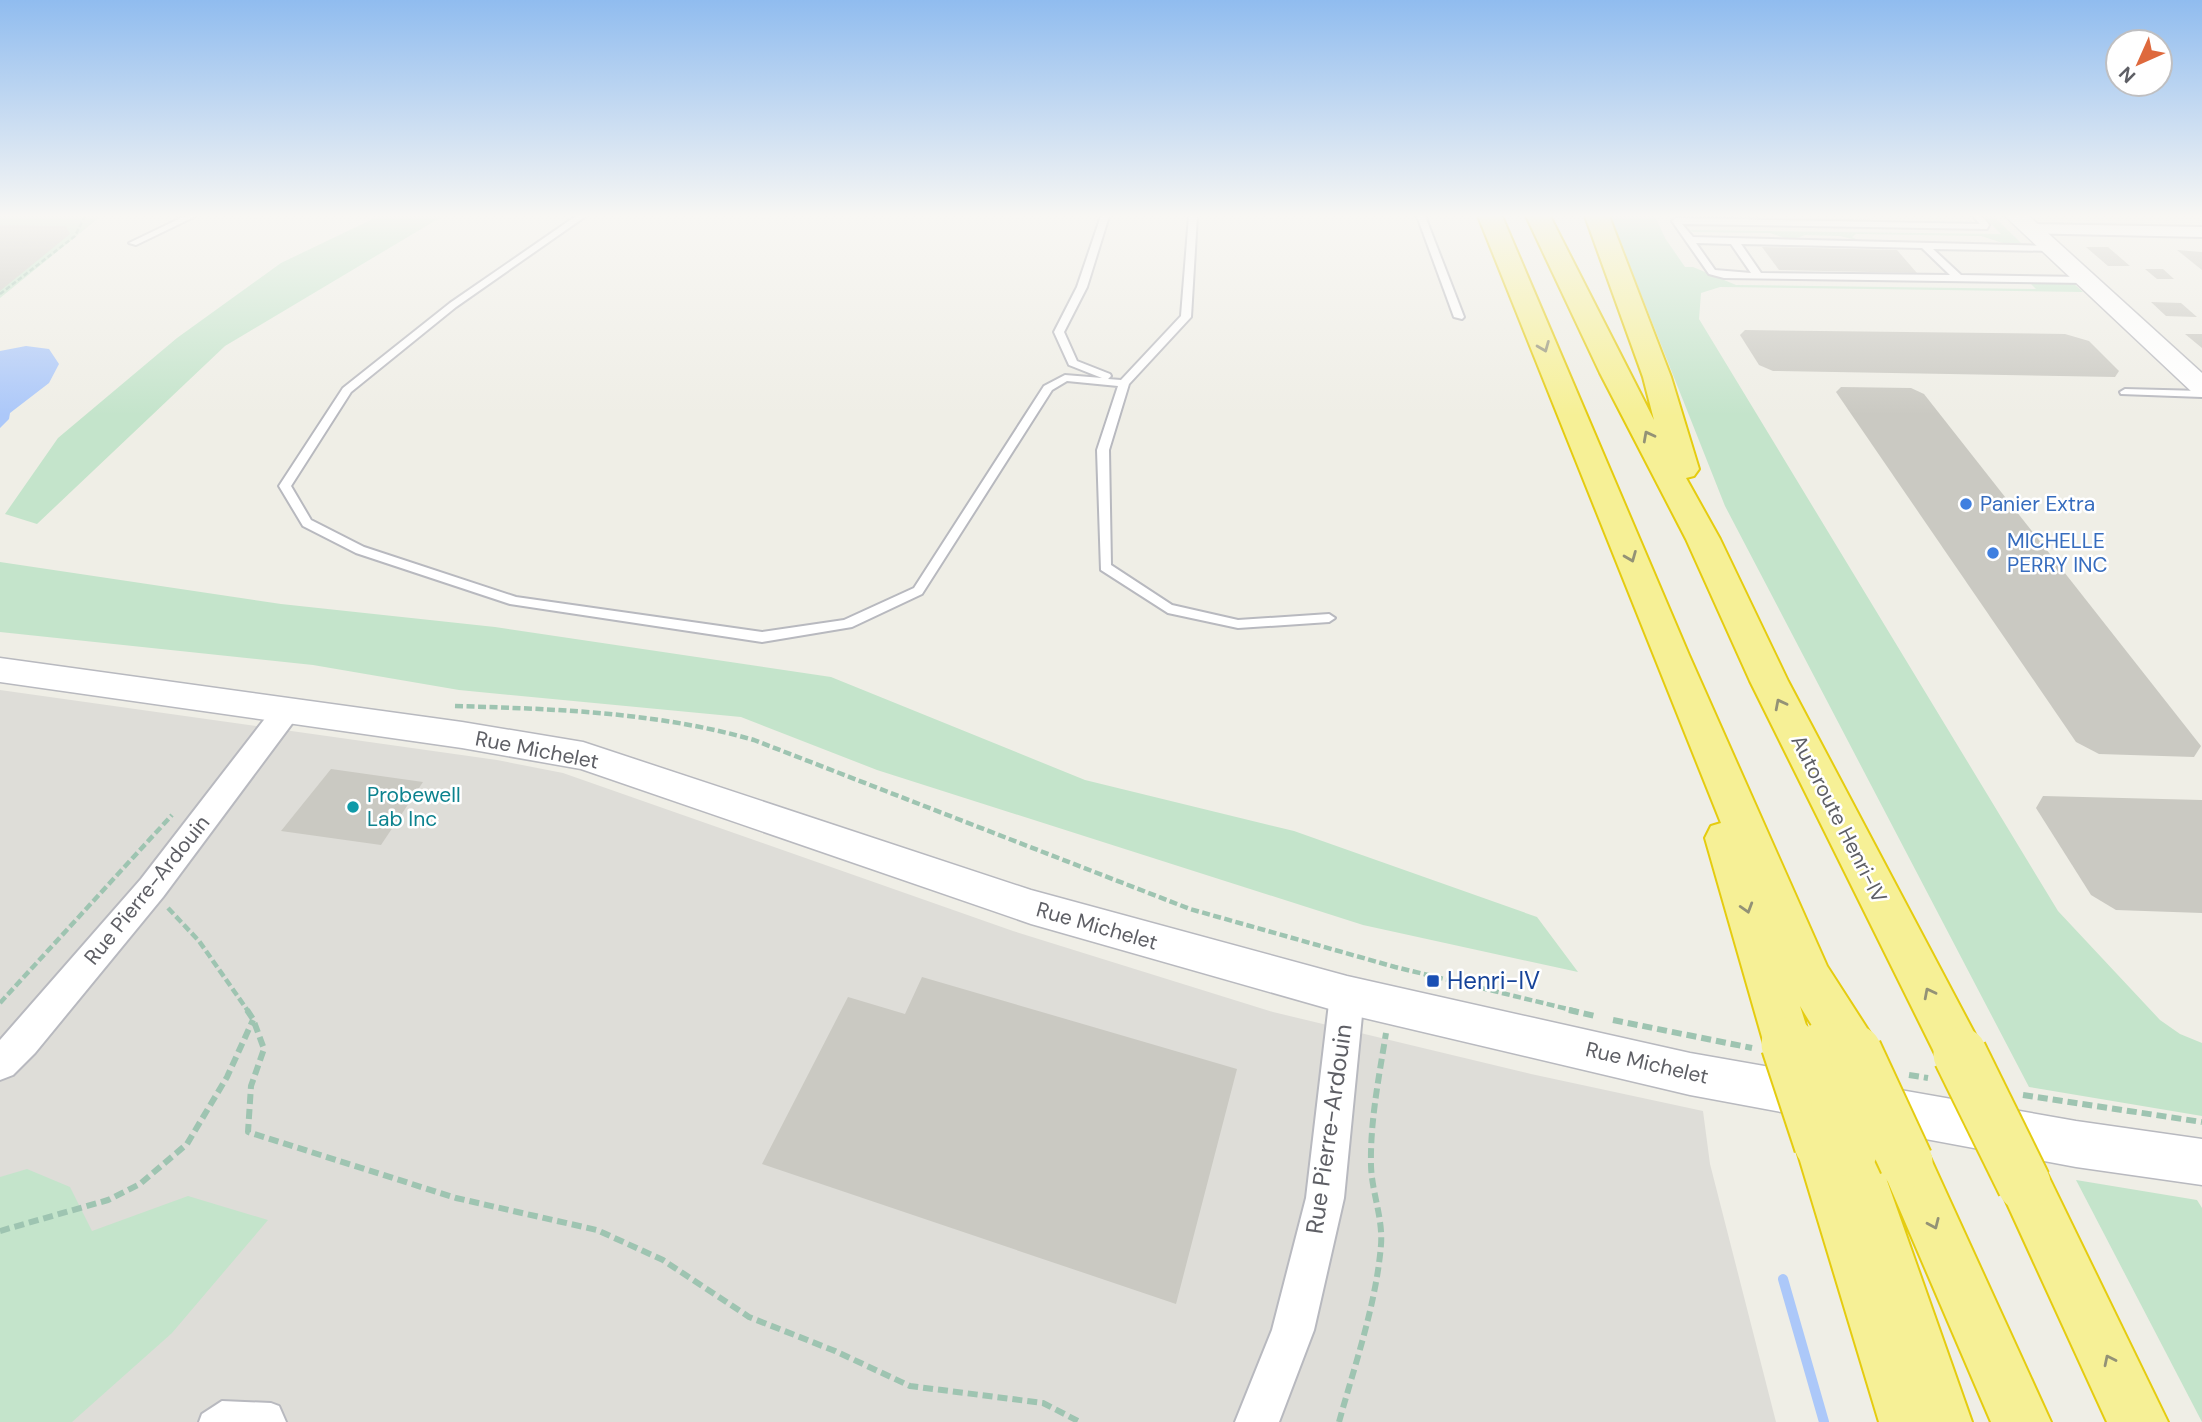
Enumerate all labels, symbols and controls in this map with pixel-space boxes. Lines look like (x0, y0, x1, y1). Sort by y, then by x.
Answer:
north arrow (2104, 28, 2174, 98)
text: N (2114, 61, 2141, 88)
one-way arrow (1535, 340, 1549, 352)
one-way arrow (1643, 431, 1656, 443)
place label: Panier Extra (1980, 490, 2095, 518)
marker: Panier Extra (1958, 496, 1974, 512)
place label: MICHELLE PERRY INC (2007, 527, 2108, 579)
marker: MICHELLE PERRY INC (1985, 545, 2001, 561)
one-way arrow (1622, 551, 1636, 563)
one-way arrow (1775, 699, 1788, 711)
street label: Rue Michelet (473, 724, 601, 776)
street label: Autoroute Henri-IV (1785, 730, 1893, 908)
place label: Probewell Lab Inc (367, 781, 461, 833)
marker: Probewell Lab Inc (345, 799, 361, 815)
street label: Rue Pierre-Ardouin (78, 809, 216, 971)
street label: Rue Michelet (1033, 895, 1161, 957)
one-way arrow (1739, 902, 1754, 914)
place label: Henri-IV (1447, 965, 1540, 996)
marker: Henri-IV (1425, 973, 1441, 989)
one-way arrow (1923, 988, 1937, 1000)
street label: Rue Pierre-Ardouin (1298, 1022, 1359, 1236)
street label: Rue Michelet (1583, 1035, 1711, 1091)
one-way arrow (1926, 1217, 1940, 1230)
one-way arrow (2103, 1355, 2117, 1367)

